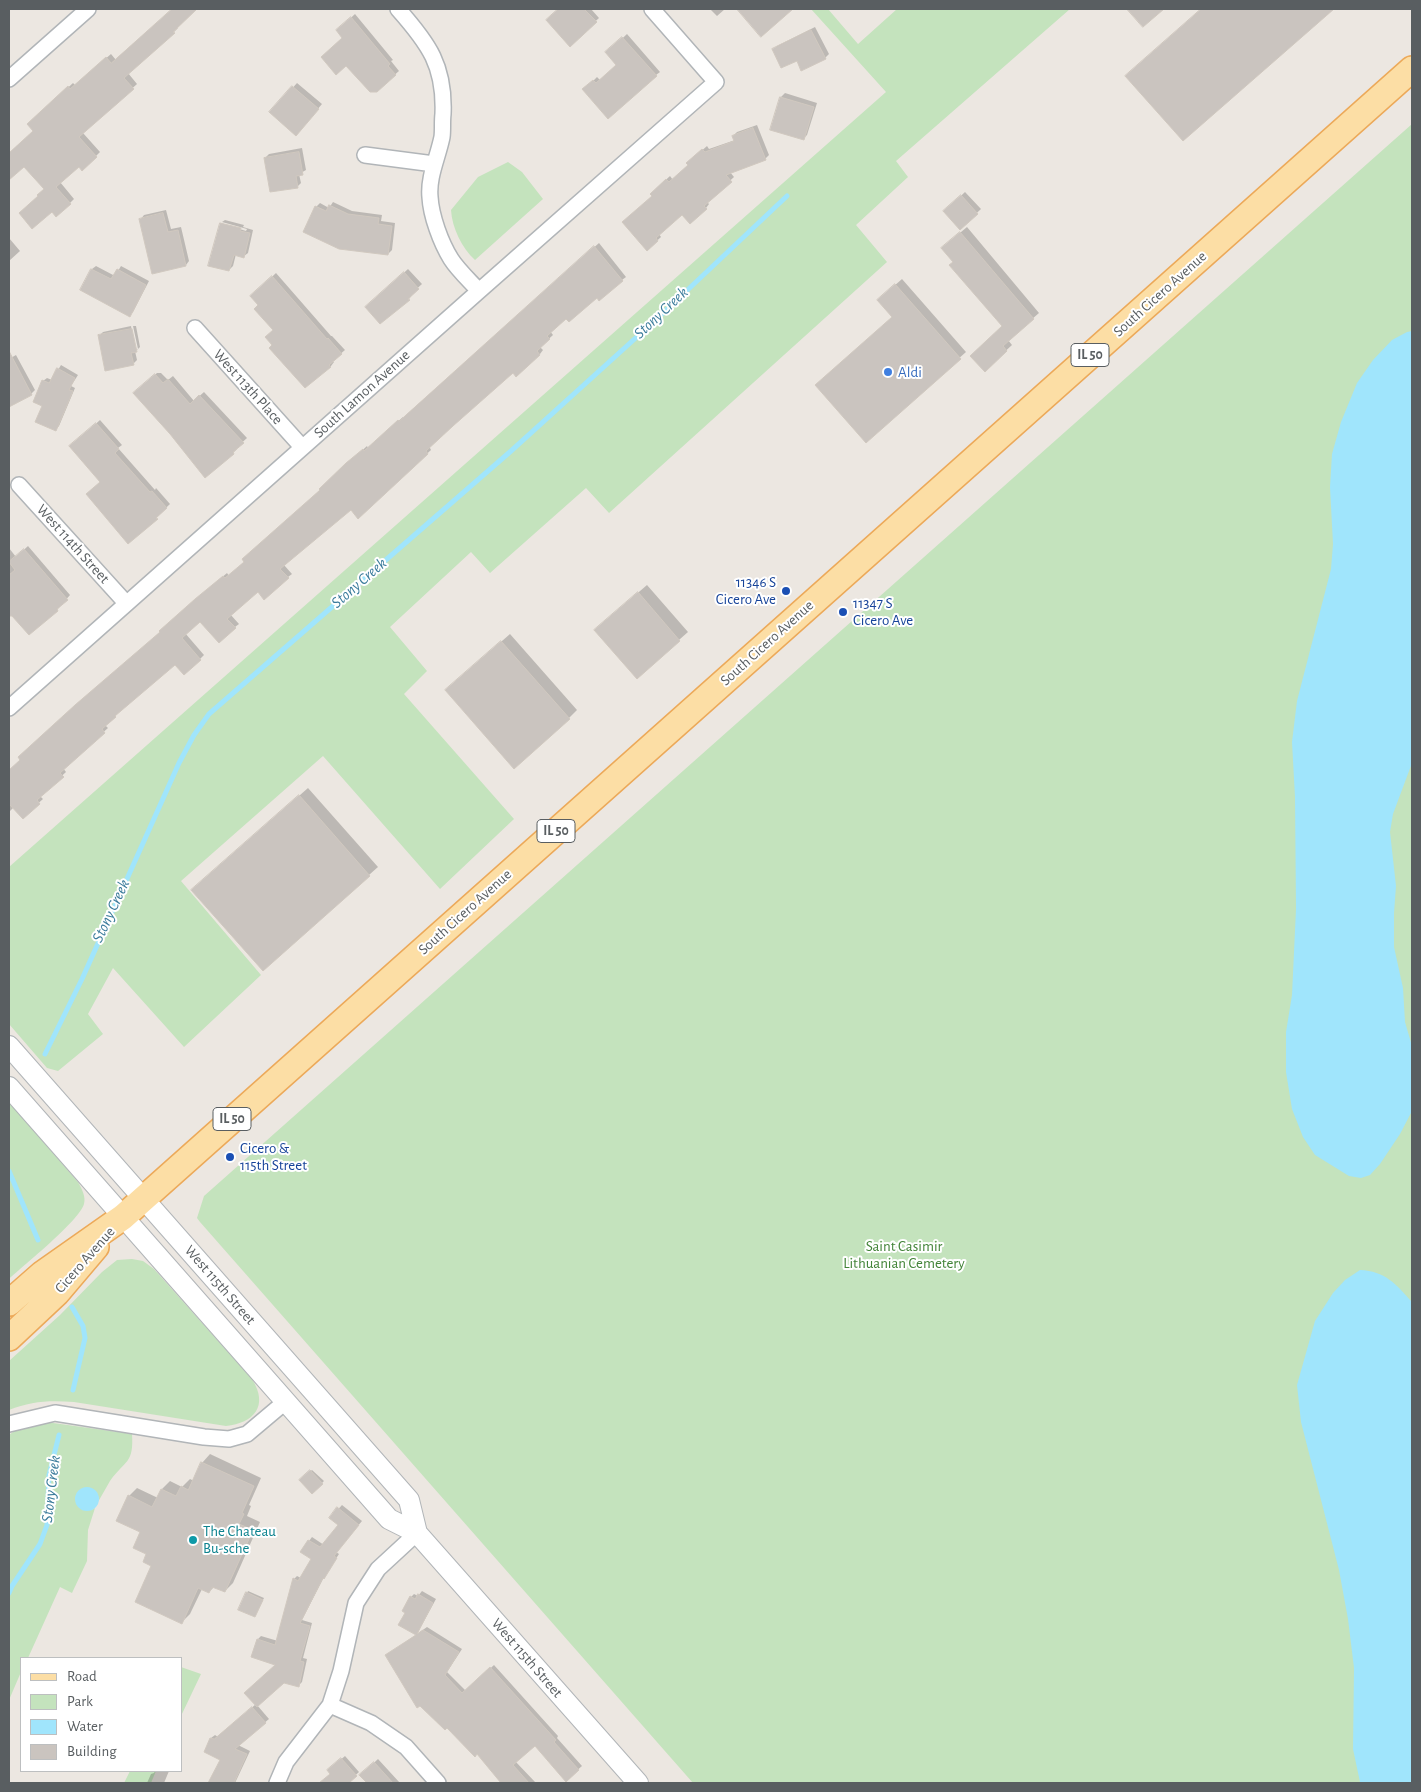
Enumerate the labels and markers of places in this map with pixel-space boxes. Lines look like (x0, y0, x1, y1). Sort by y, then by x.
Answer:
place label: Aldi (898, 363, 922, 381)
marker: Aldi (882, 366, 894, 378)
place label: 11346 S Cicero Ave (716, 573, 776, 608)
marker: 11346 S Cicero Ave (780, 585, 792, 597)
place label: 11347 S Cicero Ave (853, 594, 913, 629)
marker: 11347 S Cicero Ave (837, 606, 849, 618)
place label: Cicero & 115th Street (240, 1139, 307, 1174)
marker: Cicero & 115th Street (224, 1151, 236, 1163)
place label: The Chateau Bu-sche (203, 1522, 276, 1557)
marker: The Chateau Bu-sche (187, 1534, 199, 1546)

